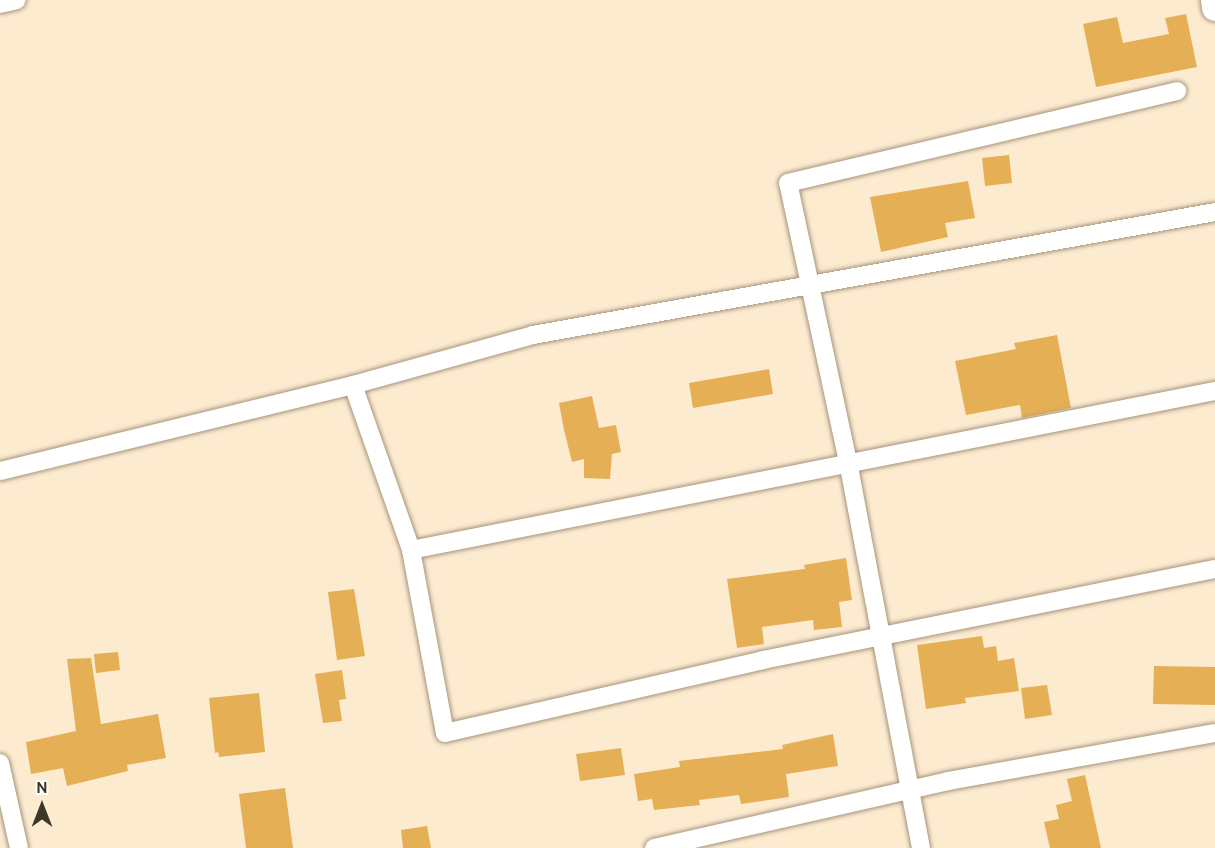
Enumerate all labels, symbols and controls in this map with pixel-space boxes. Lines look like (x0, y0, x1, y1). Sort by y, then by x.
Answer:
north arrow (12, 776, 72, 836)
text: N (36, 778, 48, 797)

